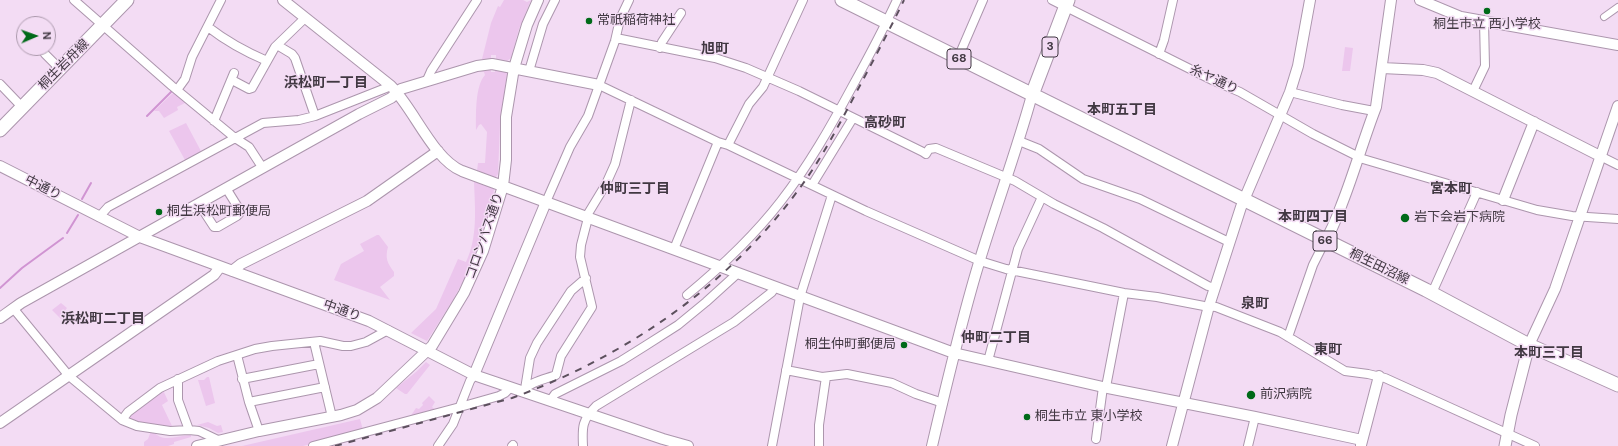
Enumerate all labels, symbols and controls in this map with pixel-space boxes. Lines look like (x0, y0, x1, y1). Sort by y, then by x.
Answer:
marker: 桐生市立 西小学校 (1482, 6, 1492, 16)
place label: 常祇稲荷神社 (597, 13, 675, 29)
north arrow (16, 16, 56, 56)
marker: 常祇稲荷神社 (584, 16, 594, 26)
place label: 桐生市立 西小学校 (1433, 17, 1541, 33)
text: N (40, 31, 54, 40)
street label: 桐生岩舟線 (36, 37, 92, 93)
road number: 3 (1042, 37, 1058, 57)
district label: 旭町 (701, 41, 729, 57)
road number: 68 (947, 49, 971, 69)
street label: 糸ヤ通り (1187, 62, 1241, 98)
district label: 浜松町一丁目 (284, 75, 368, 91)
district label: 本町五丁目 (1087, 102, 1157, 118)
district label: 高砂町 (864, 115, 906, 131)
street label: 中通り (22, 172, 64, 204)
district label: 仲町三丁目 (600, 181, 670, 197)
district label: 宮本町 (1430, 181, 1472, 197)
street label: コロンバス通り (463, 190, 507, 282)
place label: 桐生浜松町郵便局 (167, 204, 271, 220)
marker: 桐生浜松町郵便局 (154, 207, 164, 217)
district label: 本町四丁目 (1278, 209, 1348, 225)
place label: 岩下会岩下病院 (1414, 210, 1505, 226)
marker: 岩下会岩下病院 (1399, 212, 1411, 224)
road number: 66 (1313, 231, 1337, 251)
street label: 桐生田沼線 (1346, 246, 1412, 288)
district label: 泉町 (1241, 296, 1269, 312)
street label: 中通り (321, 297, 363, 325)
district label: 浜松町二丁目 (61, 311, 145, 327)
district label: 仲町二丁目 (961, 330, 1031, 346)
place label: 桐生仲町郵便局 (805, 337, 896, 353)
marker: 桐生仲町郵便局 (899, 340, 909, 350)
district label: 東町 (1314, 342, 1342, 358)
district label: 本町三丁目 (1514, 345, 1584, 361)
place label: 前沢病院 (1260, 387, 1312, 403)
marker: 前沢病院 (1245, 389, 1257, 401)
place label: 桐生市立 東小学校 (1035, 409, 1142, 425)
marker: 桐生市立 東小学校 (1022, 412, 1032, 422)

